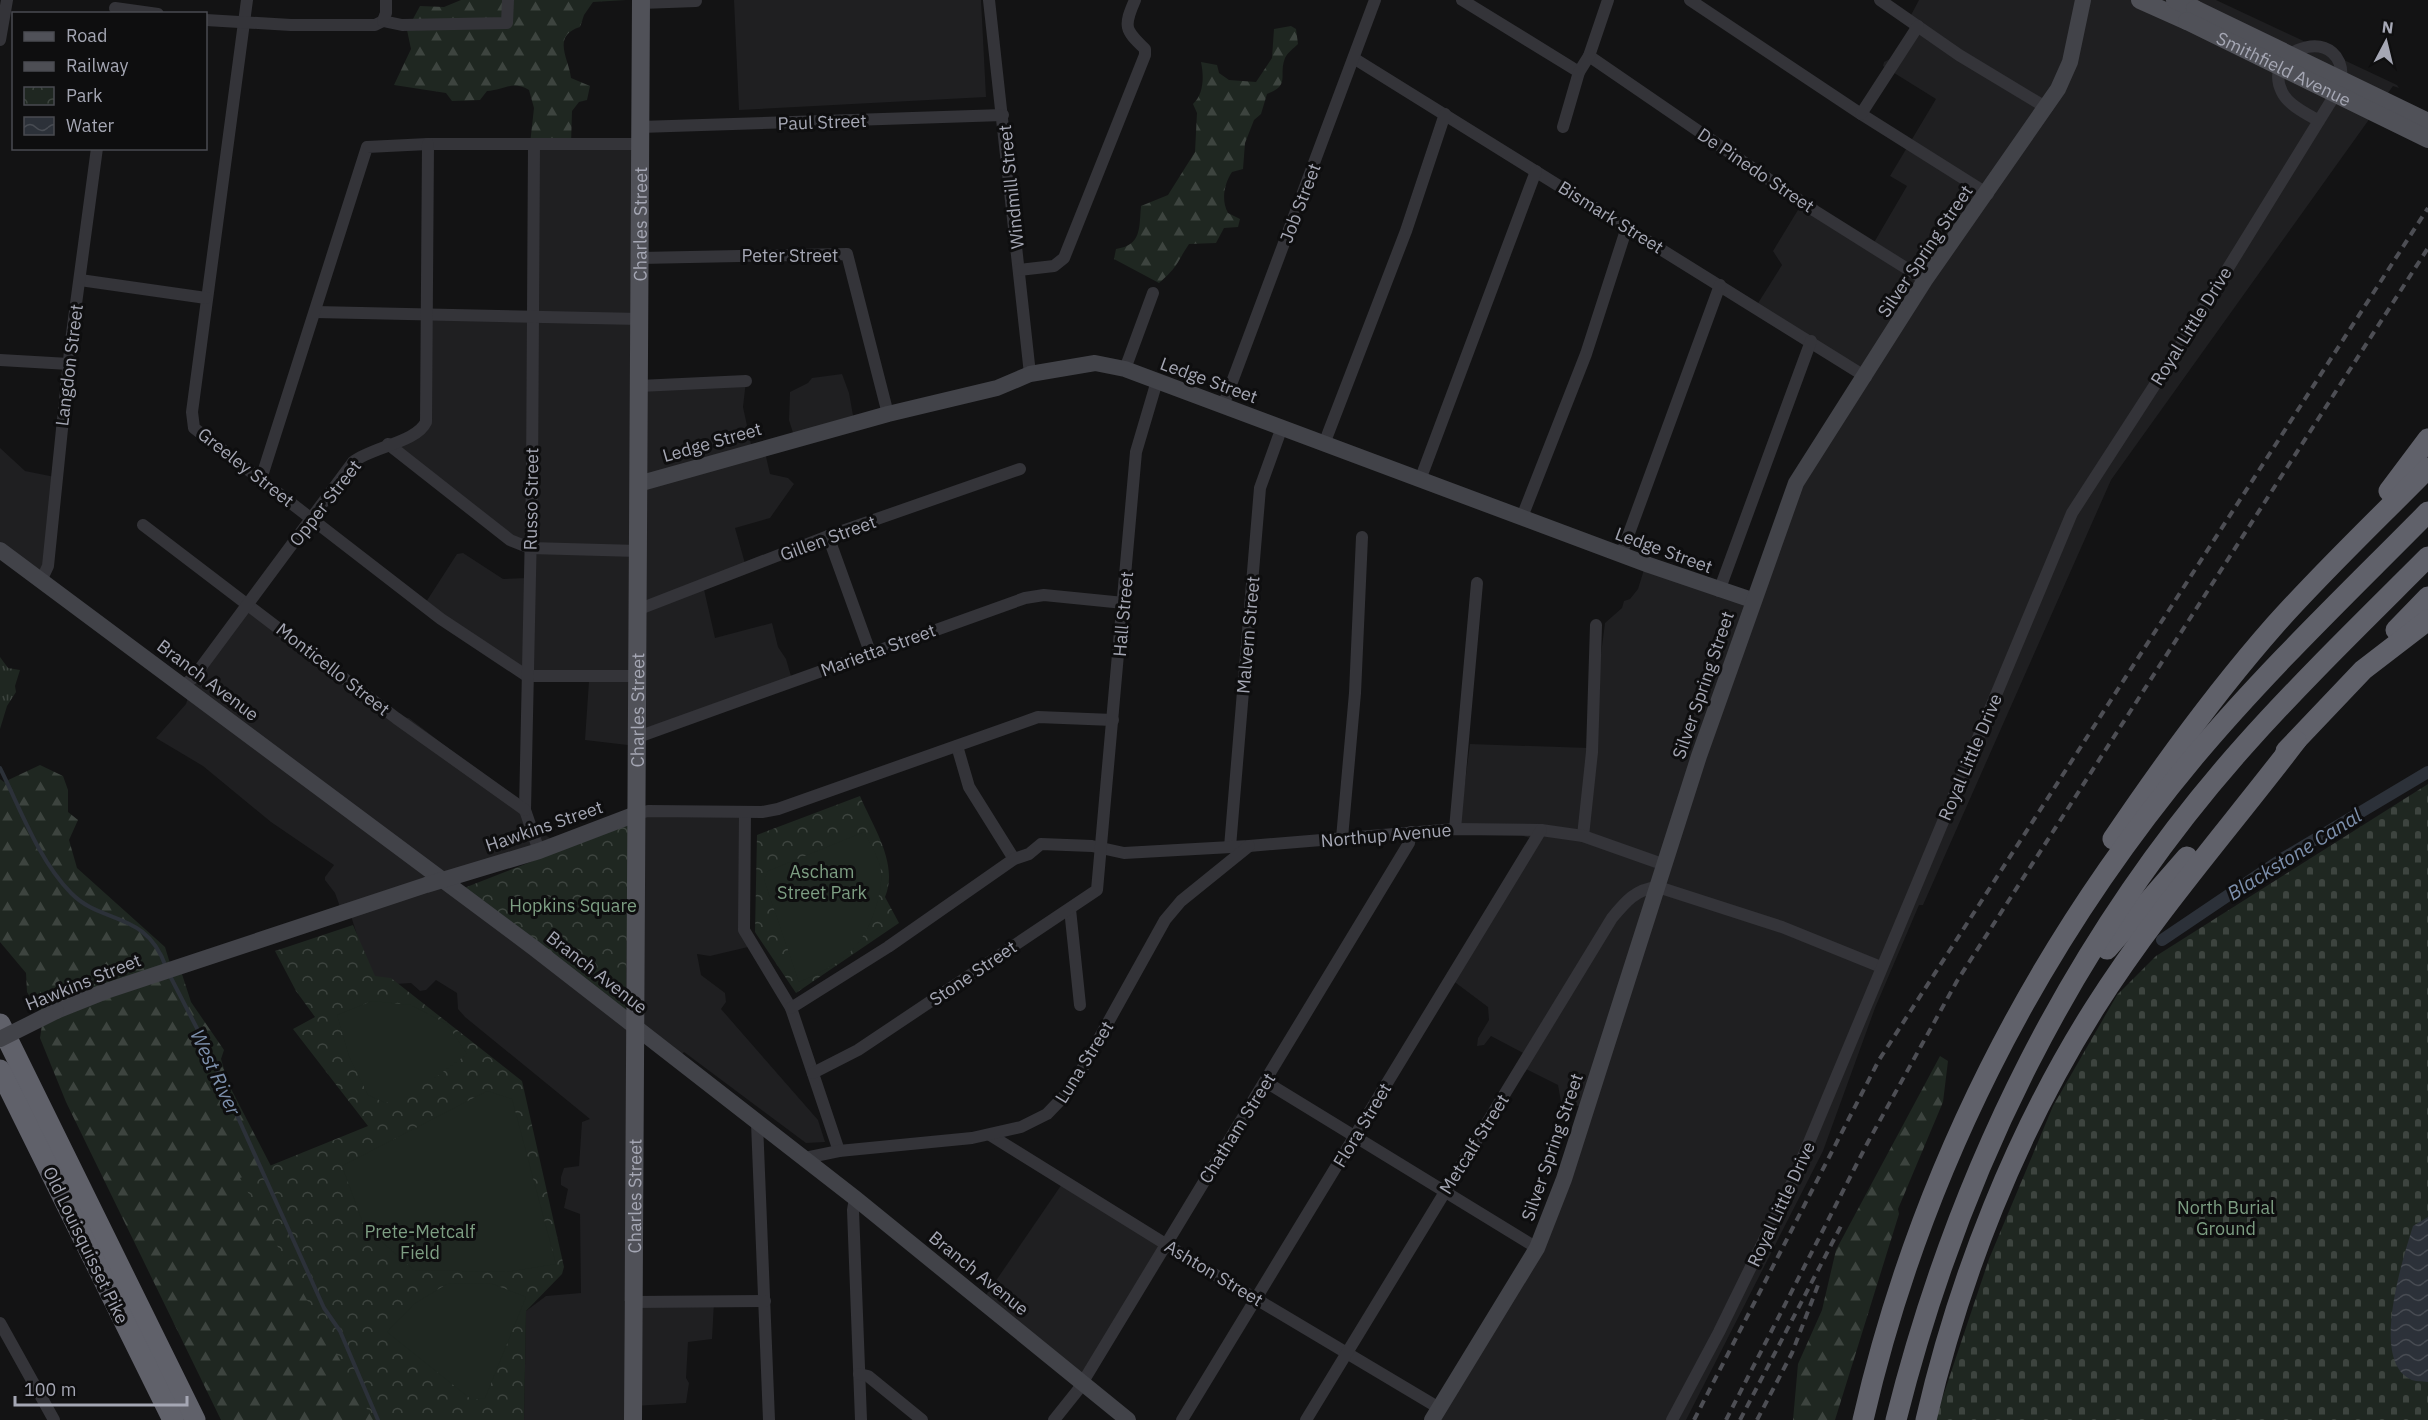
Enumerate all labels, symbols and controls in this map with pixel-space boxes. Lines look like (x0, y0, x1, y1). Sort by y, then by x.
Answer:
legend (12, 12, 207, 150)
north arrow (2356, 12, 2416, 72)
text: N (2381, 16, 2395, 38)
text: Road (66, 24, 107, 47)
street label: Smithfield Avenue (2213, 26, 2355, 111)
text: Railway (66, 54, 128, 77)
text: Park (66, 84, 103, 107)
street label: Paul Street (777, 109, 867, 135)
text: Water (66, 114, 115, 137)
street label: De Pinedo Street (1693, 122, 1819, 218)
street label: Windmill Street (993, 124, 1029, 250)
street label: Job Street (1274, 160, 1326, 246)
street label: Charles Street (628, 166, 652, 282)
street label: Bismark Street (1554, 175, 1668, 259)
street label: Silver Spring Street (1872, 181, 1978, 321)
street label: Peter Street (742, 244, 838, 267)
street label: Royal Little Drive (2145, 262, 2237, 390)
street label: Langdon Street (50, 303, 88, 427)
street label: Ledge Street (1157, 352, 1261, 408)
street label: Ledge Street (660, 417, 764, 467)
street label: Greeley Street (193, 422, 299, 512)
street label: Russo Street (519, 447, 543, 551)
street label: Opper Street (284, 455, 366, 551)
street label: Gillen Street (777, 510, 879, 566)
street label: Ledge Street (1612, 522, 1716, 578)
street label: Hall Street (1108, 570, 1138, 658)
street label: Malvern Street (1231, 575, 1265, 695)
street label: Silver Spring Street (1667, 608, 1739, 762)
street label: Monticello Street (272, 617, 394, 721)
street label: Marietta Street (817, 619, 939, 681)
street label: Branch Avenue (152, 634, 264, 726)
street label: Charles Street (625, 652, 649, 768)
street label: Royal Little Drive (1933, 690, 2007, 824)
street label: Hawkins Street (482, 795, 606, 857)
water label: Blackstone Canal (2222, 801, 2367, 906)
street label: Northup Avenue (1320, 818, 1452, 852)
park label: Ascham Street Park (777, 860, 868, 904)
park label: Hopkins Square (509, 894, 637, 917)
street label: Branch Avenue (542, 925, 652, 1019)
street label: Stone Street (925, 935, 1021, 1011)
street label: Hawkins Street (22, 948, 144, 1016)
street label: Luna Street (1050, 1017, 1118, 1107)
water label: West River (184, 1025, 248, 1120)
street label: Chatham Street (1194, 1068, 1280, 1188)
street label: Silver Spring Street (1516, 1070, 1588, 1224)
street label: Flora Street (1328, 1078, 1396, 1172)
street label: Metcalf Street (1434, 1090, 1514, 1198)
street label: Charles Street (622, 1138, 646, 1254)
street label: Royal Little Drive (1742, 1138, 1820, 1270)
street label: Old Louisquisset Pike (38, 1163, 134, 1328)
park label: North Burial Ground (2177, 1196, 2275, 1240)
park label: Prete-Metcalf Field (365, 1220, 476, 1264)
street label: Branch Avenue (924, 1226, 1034, 1320)
street label: Ashton Street (1161, 1235, 1267, 1311)
scale bar (15, 1369, 188, 1407)
text: 100 m (24, 1378, 76, 1401)

